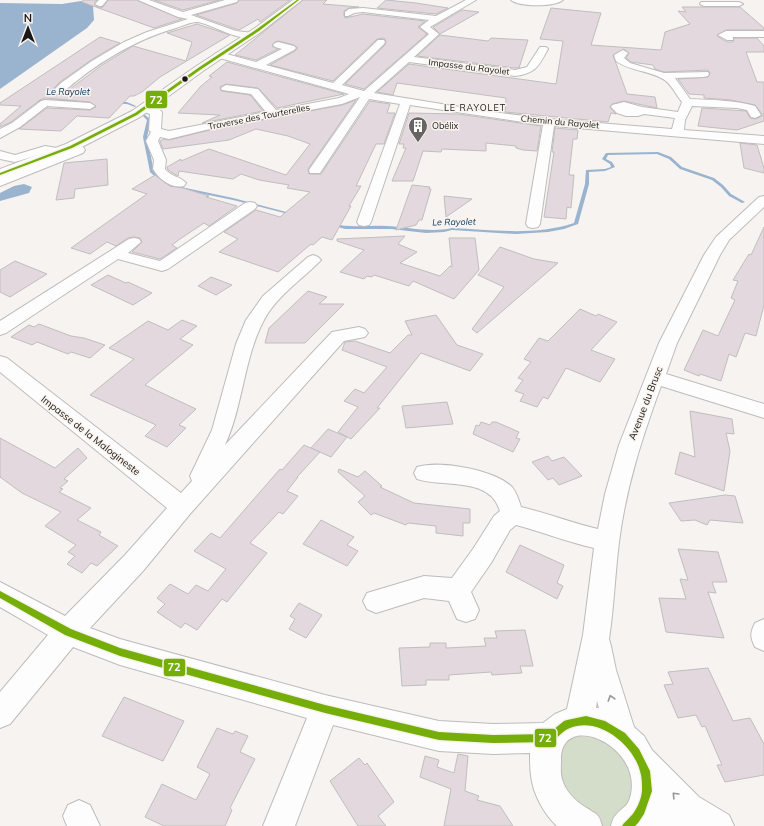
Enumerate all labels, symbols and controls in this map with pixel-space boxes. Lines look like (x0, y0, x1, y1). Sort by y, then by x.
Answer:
north arrow (8, 8, 48, 48)
text: N (24, 11, 32, 25)
street label: Impasse du Rayolet (428, 56, 510, 78)
unlabelled marker (180, 74, 190, 84)
water label: Le Rayolet (46, 86, 91, 98)
line badge: 72 (145, 90, 168, 109)
text: 72 (149, 93, 163, 107)
street label: Traverse des Tourterelles (207, 101, 311, 132)
district label: LE RAYOLET (444, 102, 506, 113)
street label: Chemin du Rayolet (520, 113, 600, 131)
building icon: Obélix (407, 115, 429, 143)
place label: Obélix (432, 120, 459, 131)
water label: Le Rayolet (432, 216, 477, 228)
street label: Avenue du Brusc (625, 364, 666, 442)
street label: Impasse de la Malogineste (38, 393, 143, 478)
line badge: 72 (163, 658, 186, 677)
text: 72 (167, 660, 181, 674)
one-way arrow (607, 694, 616, 701)
line badge: 72 (534, 728, 557, 748)
text: 72 (538, 731, 552, 745)
one-way arrow (673, 792, 680, 800)

